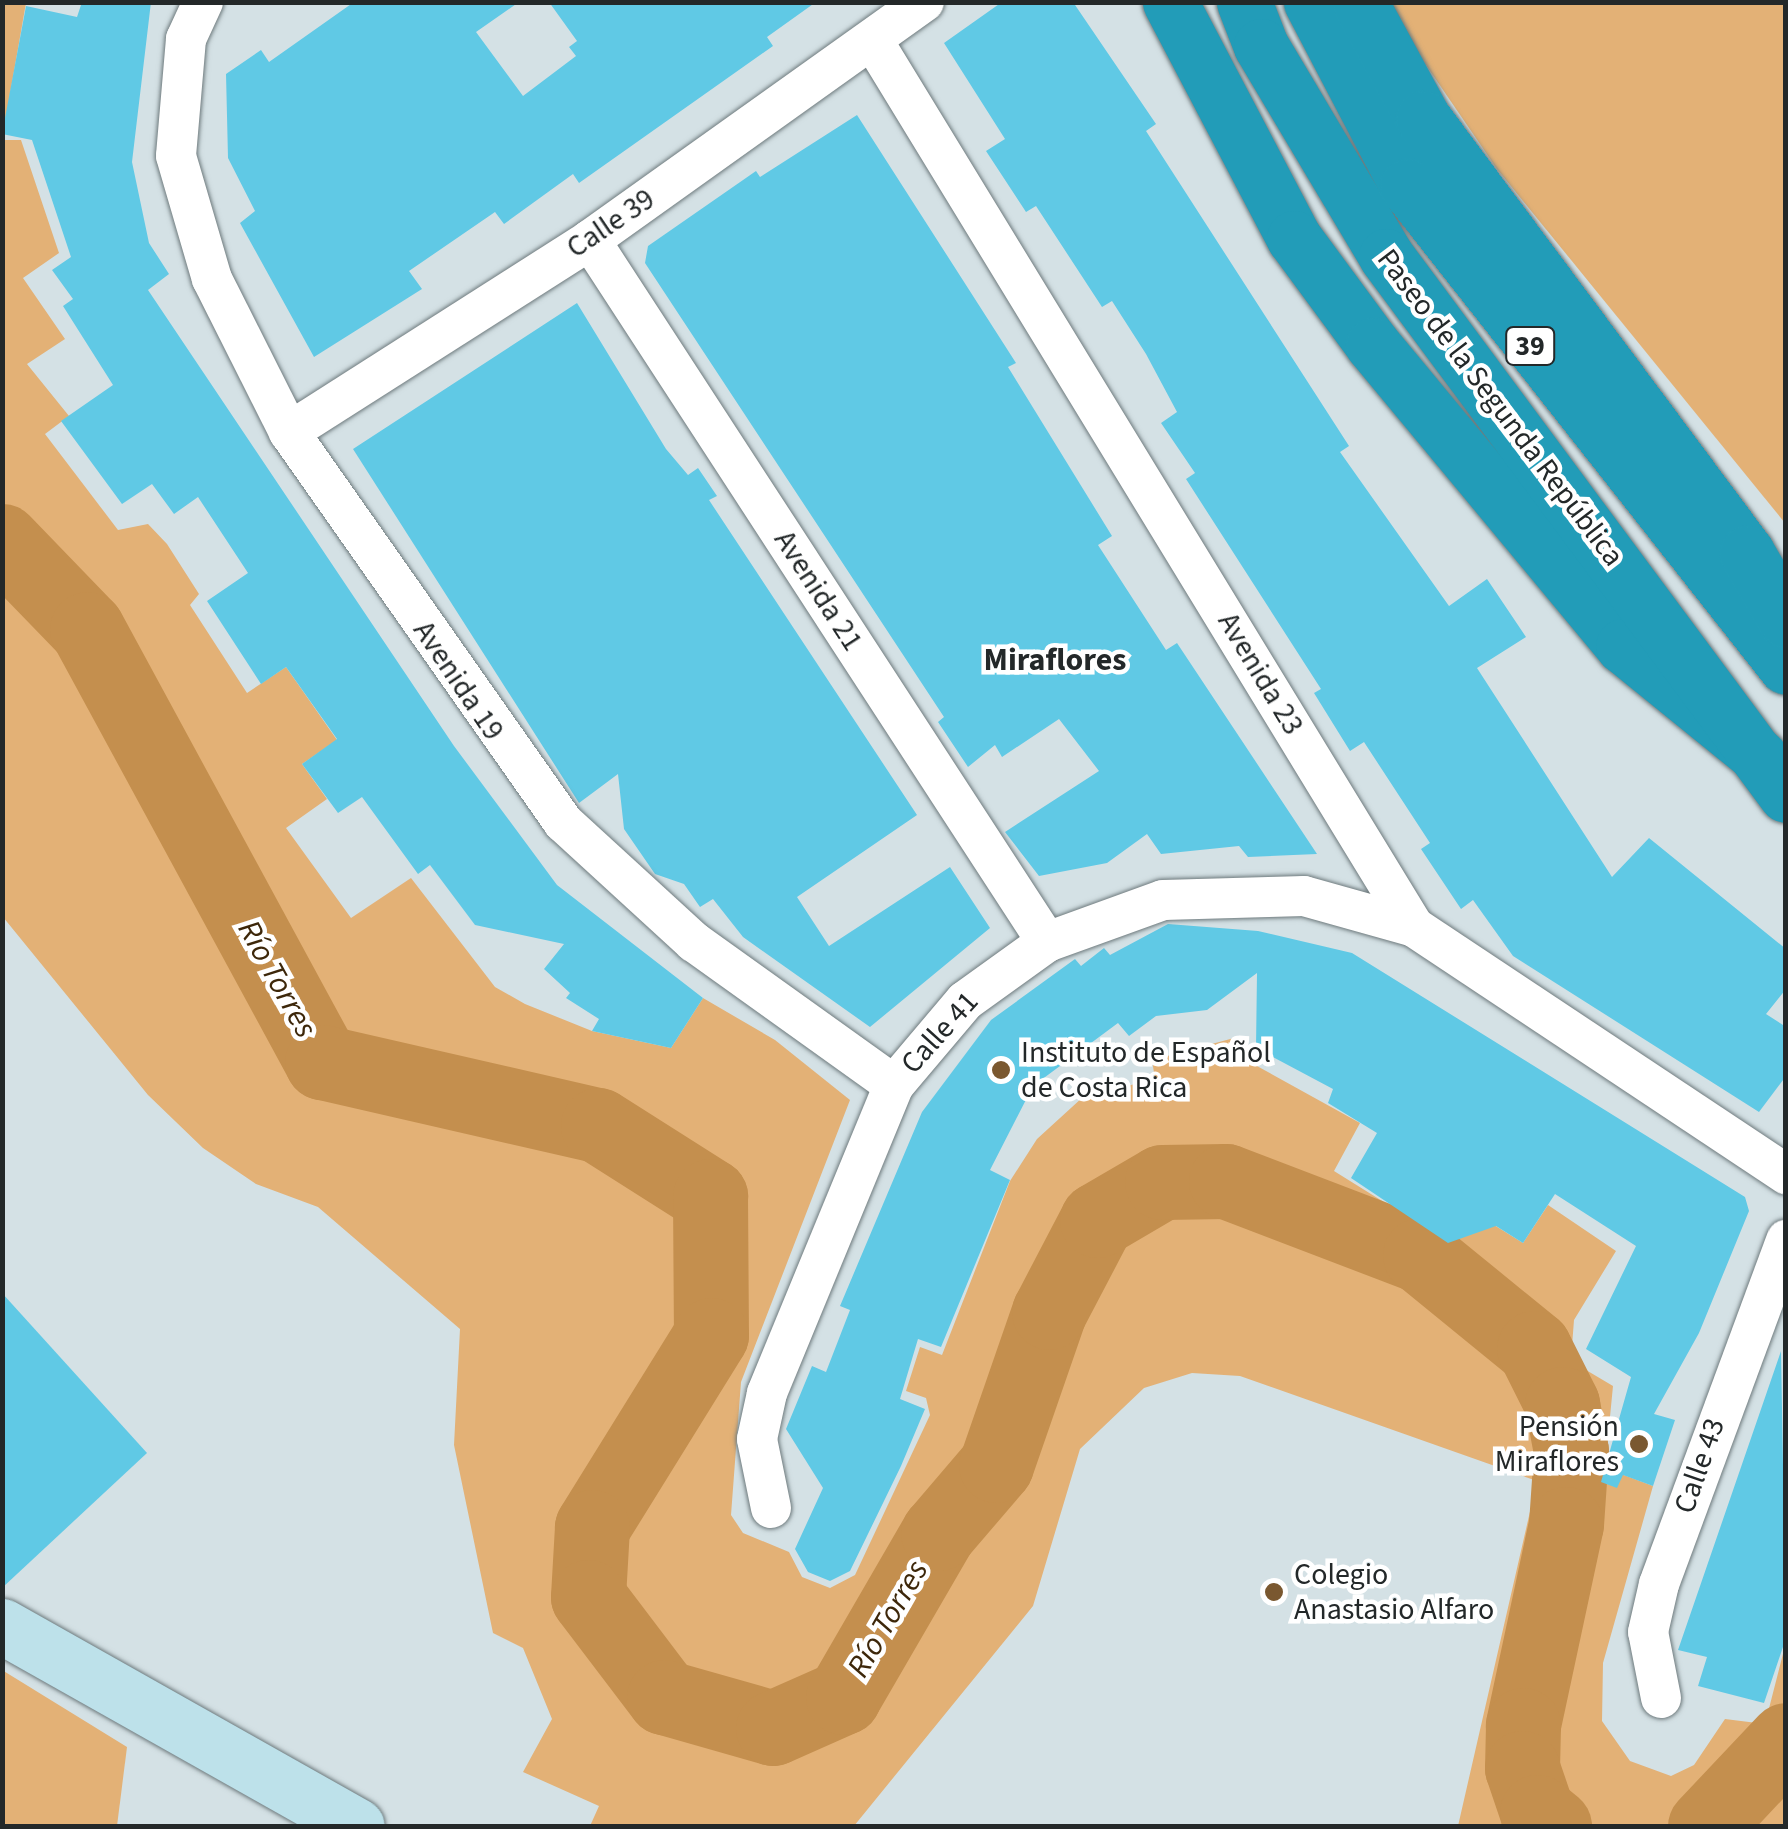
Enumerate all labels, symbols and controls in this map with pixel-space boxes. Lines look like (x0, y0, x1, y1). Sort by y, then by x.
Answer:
street label: Calle 39 (560, 182, 662, 266)
street label: Paseo de la Segunda República (1369, 242, 1631, 574)
road number: 39 (1505, 323, 1555, 369)
street label: Avenida 21 (766, 524, 870, 658)
street label: Avenida 23 (1209, 606, 1311, 742)
street label: Avenida 19 (405, 614, 511, 748)
district label: Miraflores (984, 641, 1126, 679)
water label: Río Torres (229, 914, 325, 1044)
street label: Calle 41 (894, 984, 986, 1082)
place label: Instituto de Español de Costa Rica (1021, 1035, 1271, 1106)
marker: Instituto de Español de Costa Rica (990, 1059, 1012, 1081)
place label: Pensión Miraflores (1495, 1409, 1619, 1480)
street label: Calle 43 (1667, 1414, 1733, 1518)
marker: Pensión Miraflores (1628, 1433, 1650, 1455)
water label: Río Torres (839, 1554, 937, 1684)
place label: Colegio Anastasio Alfaro (1294, 1557, 1494, 1628)
marker: Colegio Anastasio Alfaro (1263, 1581, 1285, 1603)

